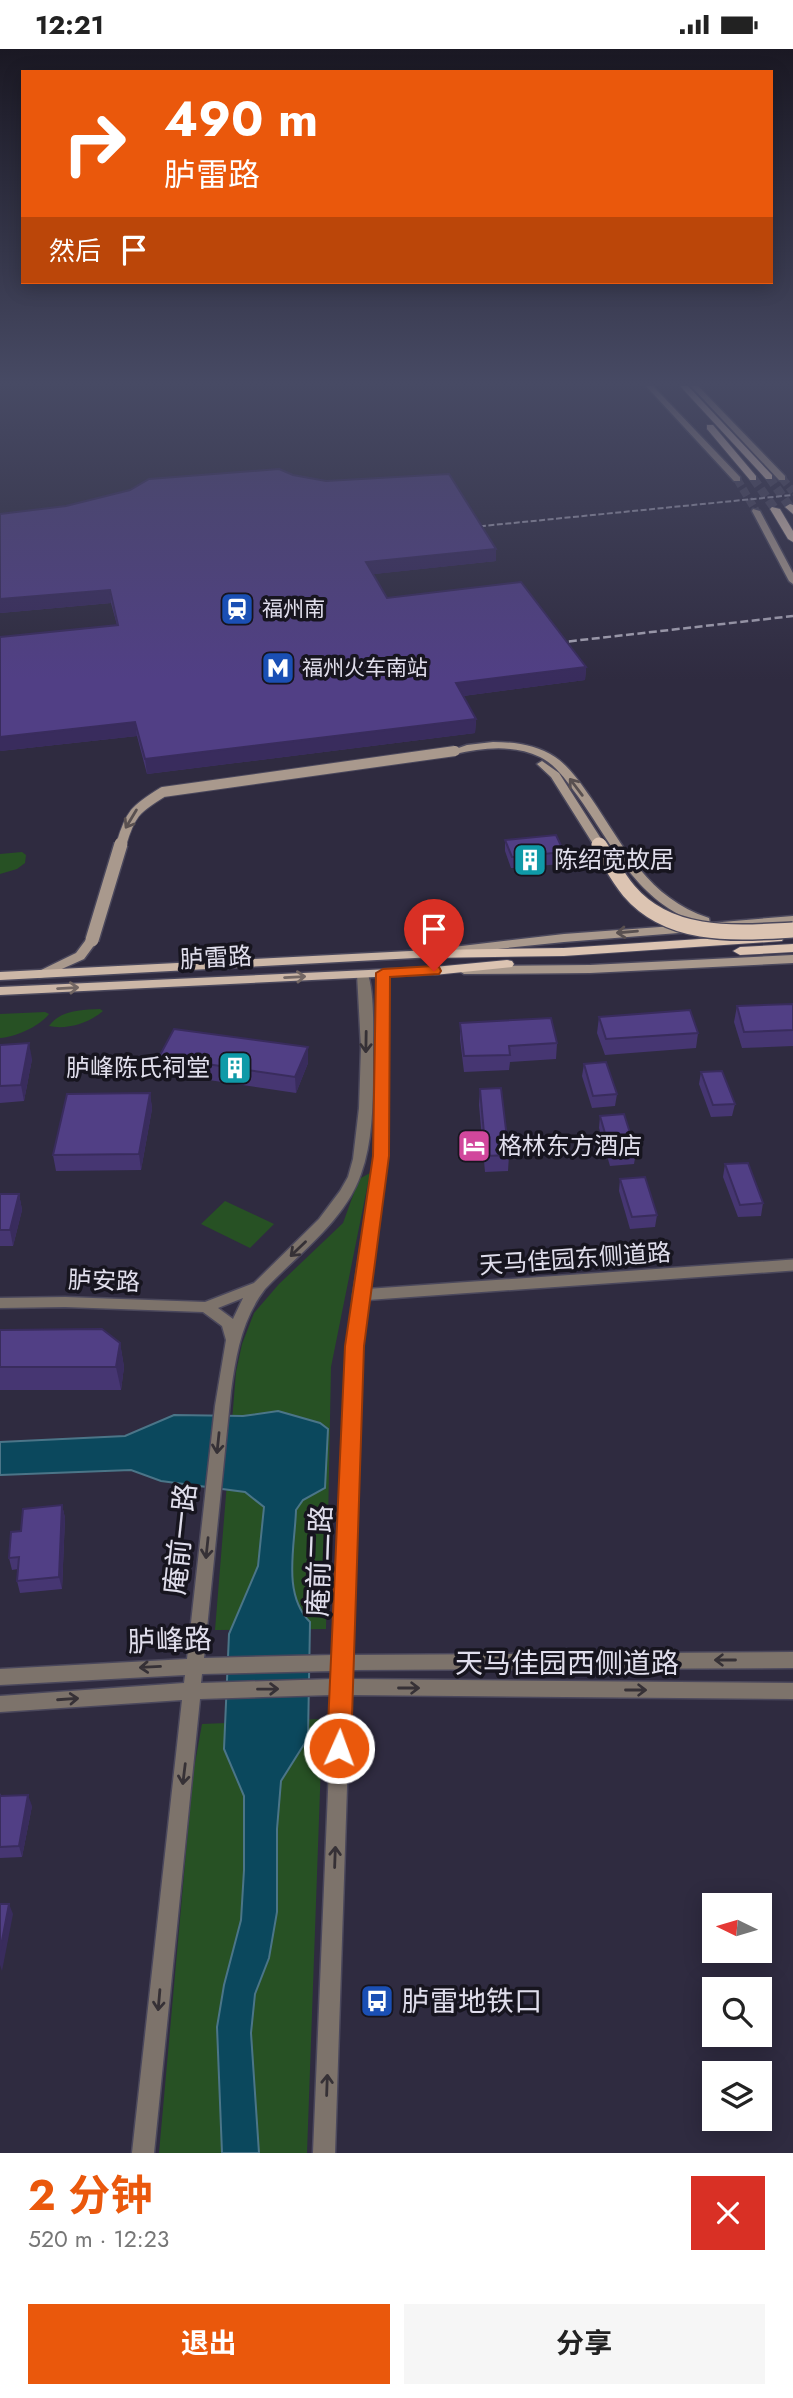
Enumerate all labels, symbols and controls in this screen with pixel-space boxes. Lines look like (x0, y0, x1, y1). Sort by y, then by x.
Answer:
text: 12:21 (35, 6, 104, 44)
text: 490 m (164, 84, 318, 154)
icon: right (49, 98, 140, 189)
text: 胪雷路 (164, 152, 260, 198)
icon: arrive (115, 231, 153, 269)
text: 然后 (49, 232, 101, 270)
station icon: 福州南 (218, 590, 256, 628)
place label: 福州南 (262, 594, 325, 624)
metro station icon: 福州火车南站 (259, 649, 297, 687)
place label: 福州火车南站 (302, 653, 428, 683)
one-way arrow (569, 777, 584, 796)
one-way arrow (123, 808, 137, 828)
building icon: 陈绍宽故居 (511, 841, 549, 879)
place label: 陈绍宽故居 (554, 842, 674, 877)
pin (404, 899, 464, 971)
icon: arrive (415, 910, 453, 948)
one-way arrow (616, 926, 639, 939)
street label: 胪雷路 (179, 938, 253, 977)
one-way arrow (284, 971, 307, 984)
one-way arrow (56, 981, 79, 994)
one-way arrow (359, 1030, 373, 1053)
building icon: 胪峰陈氏祠堂 (216, 1049, 254, 1087)
place label: 胪峰陈氏祠堂 (66, 1050, 210, 1085)
hotel icon: 格林东方酒店 (455, 1127, 493, 1165)
place label: 格林东方酒店 (498, 1128, 642, 1163)
street label: 天马佳园东侧道路 (478, 1234, 672, 1283)
one-way arrow (290, 1241, 307, 1258)
street label: 胪安路 (67, 1262, 141, 1299)
one-way arrow (211, 1431, 224, 1454)
street label: 庵前一路 (154, 1481, 207, 1597)
street label: 庵前二路 (297, 1504, 342, 1618)
one-way arrow (200, 1536, 213, 1559)
street label: 胪峰路 (127, 1619, 213, 1662)
street label: 天马佳园西侧道路 (455, 1643, 679, 1684)
one-way arrow (714, 1653, 737, 1667)
one-way arrow (139, 1661, 161, 1674)
one-way arrow (397, 1681, 420, 1695)
one-way arrow (256, 1682, 279, 1696)
one-way arrow (625, 1683, 648, 1697)
one-way arrow (56, 1692, 79, 1705)
position arrow (302, 1711, 376, 1785)
one-way arrow (178, 1762, 191, 1785)
one-way arrow (328, 1846, 342, 1869)
north arrow (702, 1893, 772, 1963)
map controls (702, 1893, 772, 2131)
button: search (702, 1977, 772, 2047)
place label: 胪雷地铁口 (402, 1981, 542, 2022)
bus stop icon: 胪雷地铁口 (358, 1982, 396, 2020)
one-way arrow (153, 1988, 166, 2011)
button: layers (702, 2061, 772, 2131)
one-way arrow (320, 2074, 333, 2097)
text: 2 分钟 (28, 2165, 152, 2226)
button: close (691, 2176, 765, 2250)
text: 520 m · 12:23 (28, 2222, 169, 2256)
button: 退出 (28, 2304, 390, 2384)
button: 分享 (404, 2304, 765, 2384)

